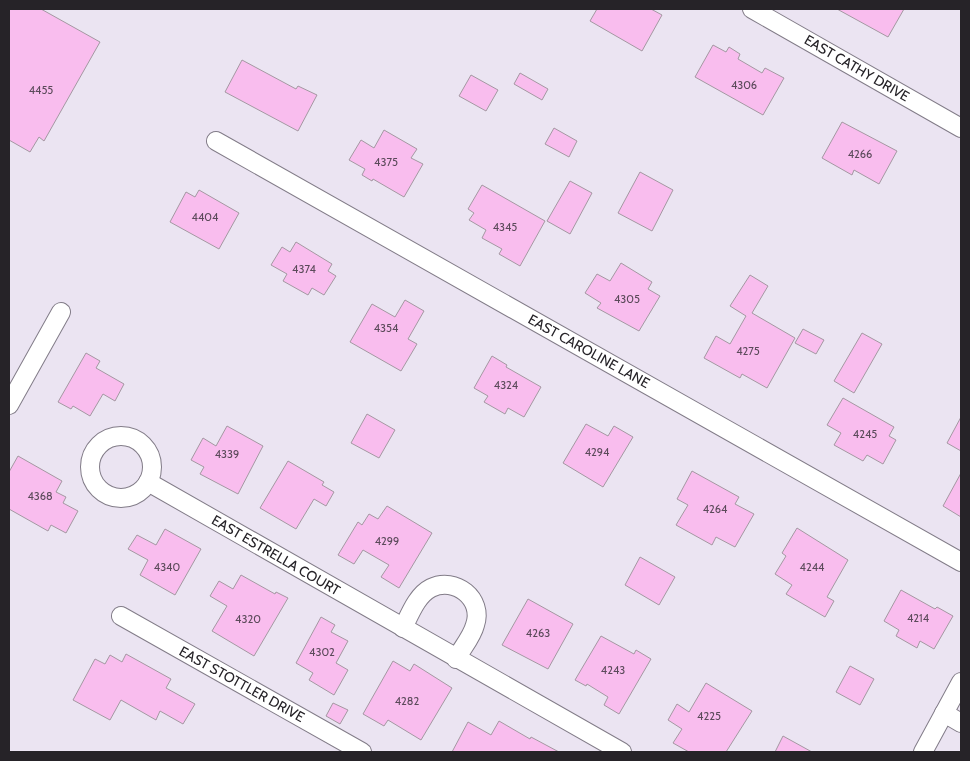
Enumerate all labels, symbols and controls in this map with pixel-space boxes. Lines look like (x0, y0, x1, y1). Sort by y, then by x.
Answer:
street label: EAST CATHY DRIVE (801, 31, 913, 106)
house number: 4306 (731, 78, 757, 92)
house number: 4455 (29, 83, 53, 97)
house number: 4266 (848, 147, 872, 161)
house number: 4375 (374, 155, 398, 169)
house number: 4404 (192, 210, 219, 224)
house number: 4345 (493, 220, 517, 234)
house number: 4374 (292, 262, 317, 276)
house number: 4305 (614, 292, 640, 306)
street label: EAST CAROLINE LANE (525, 310, 653, 392)
house number: 4354 (374, 321, 399, 335)
house number: 4275 (736, 344, 760, 358)
house number: 4324 (494, 378, 519, 392)
house number: 4245 (853, 427, 877, 441)
house number: 4294 (585, 445, 610, 459)
house number: 4339 (215, 447, 239, 461)
house number: 4368 (27, 489, 53, 503)
house number: 4264 (703, 502, 728, 516)
street label: EAST ESTRELLA COURT (208, 511, 344, 599)
house number: 4299 (375, 534, 399, 548)
house number: 4340 (154, 560, 180, 574)
house number: 4244 (800, 560, 825, 574)
house number: 4214 (907, 611, 930, 625)
house number: 4320 (235, 612, 261, 626)
house number: 4263 (526, 626, 550, 640)
street label: EAST STOTTLER DRIVE (176, 642, 308, 726)
house number: 4302 (309, 645, 335, 659)
house number: 4243 (601, 663, 625, 677)
house number: 4282 (395, 694, 420, 708)
house number: 4225 (697, 709, 721, 723)

